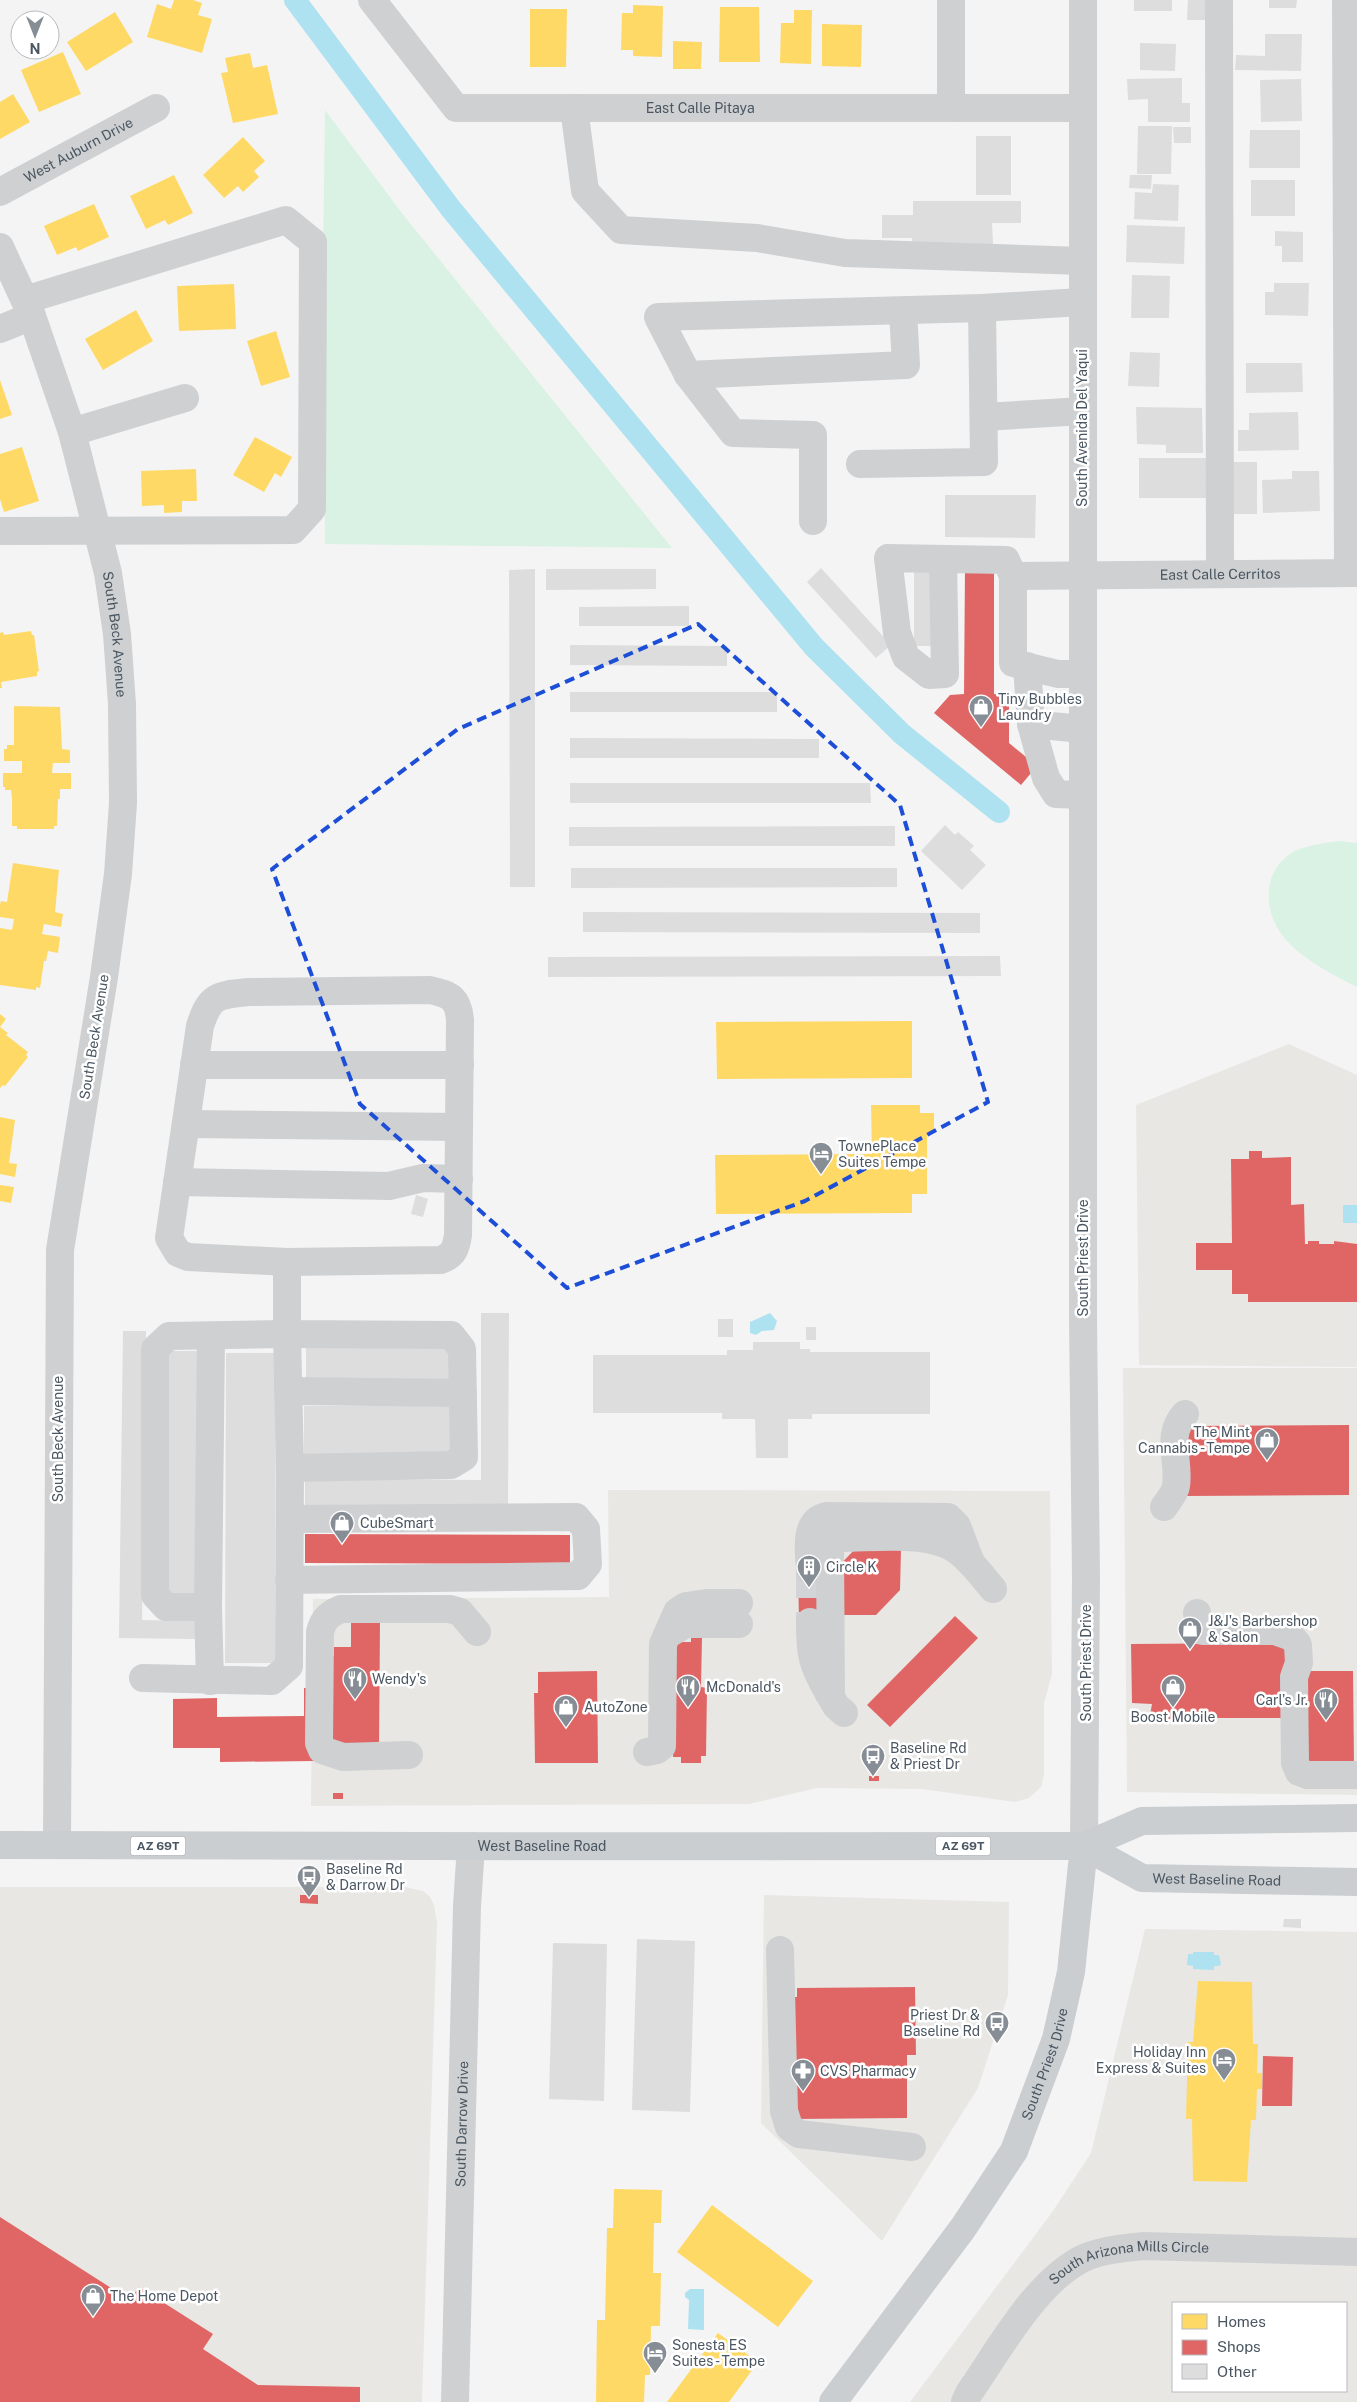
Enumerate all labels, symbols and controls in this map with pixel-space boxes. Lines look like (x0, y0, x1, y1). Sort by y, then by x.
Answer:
north arrow (10, 10, 60, 60)
text: N (30, 40, 40, 56)
street label: East Calle Pitaya (646, 100, 755, 116)
street label: West Auburn Drive (21, 114, 136, 186)
street label: South Avenida Del Yaqui (1074, 349, 1090, 507)
street label: East Calle Cerritos (1160, 566, 1281, 583)
street label: South Beck Avenue (100, 570, 130, 698)
place label: Tiny Bubbles Laundry (998, 691, 1082, 723)
shop icon: Tiny Bubbles Laundry (968, 694, 994, 728)
street label: South Beck Avenue (76, 973, 112, 1101)
place label: TownePlace Suites Tempe (838, 1138, 926, 1170)
hotel icon: TownePlace Suites Tempe (808, 1141, 834, 1175)
street label: South Priest Drive (1075, 1199, 1091, 1317)
street label: South Beck Avenue (50, 1376, 66, 1502)
place label: The Mint Cannabis - Tempe (1138, 1424, 1250, 1456)
shop icon: The Mint Cannabis - Tempe (1254, 1427, 1280, 1461)
shop icon: CubeSmart (329, 1510, 355, 1544)
place label: CubeSmart (360, 1515, 434, 1531)
building icon: Circle K (796, 1554, 822, 1588)
place label: Circle K (826, 1559, 877, 1575)
street label: South Priest Drive (1078, 1604, 1094, 1722)
place label: J&J's Barbershop & Salon (1208, 1613, 1317, 1645)
shop icon: J&J's Barbershop & Salon (1177, 1616, 1203, 1650)
restaurant icon: Wendy's (342, 1666, 368, 1700)
place label: Wendy's (372, 1671, 426, 1687)
restaurant icon: McDonald's (675, 1674, 701, 1708)
shop icon: Boost Mobile (1160, 1674, 1186, 1708)
place label: McDonald's (706, 1679, 781, 1695)
restaurant icon: Carl's Jr. (1313, 1687, 1339, 1721)
place label: Carl's Jr. (1256, 1692, 1308, 1708)
shop icon: AutoZone (553, 1694, 579, 1728)
place label: AutoZone (584, 1699, 648, 1715)
place label: Boost Mobile (1131, 1709, 1216, 1725)
place label: Baseline Rd & Priest Dr (890, 1740, 967, 1772)
bus stop icon: Baseline Rd & Priest Dr (860, 1743, 886, 1777)
road number: AZ 69T (130, 1836, 186, 1855)
road number: AZ 69T (936, 1836, 990, 1855)
street label: West Baseline Road (478, 1838, 606, 1854)
place label: Baseline Rd & Darrow Dr (326, 1861, 405, 1893)
bus stop icon: Baseline Rd & Darrow Dr (296, 1864, 322, 1898)
street label: West Baseline Road (1152, 1870, 1281, 1889)
street label: South Priest Drive (1018, 2006, 1071, 2122)
place label: Priest Dr & Baseline Rd (903, 2007, 980, 2039)
bus stop icon: Priest Dr & Baseline Rd (984, 2010, 1010, 2044)
place label: Holiday Inn Express & Suites (1096, 2044, 1206, 2076)
hotel icon: Holiday Inn Express & Suites (1211, 2047, 1237, 2081)
pharmacy icon: CVS Pharmacy (790, 2058, 816, 2092)
street label: South Darrow Drive (452, 2061, 471, 2187)
place label: CVS Pharmacy (820, 2063, 917, 2079)
street label: South Arizona Mills Circle (1046, 2237, 1209, 2288)
shop icon: The Home Depot (80, 2283, 106, 2317)
place label: The Home Depot (110, 2288, 219, 2304)
legend (1172, 2302, 1347, 2392)
text: Homes (1217, 2313, 1266, 2330)
place label: Sonesta ES Suites - Tempe (672, 2337, 765, 2369)
text: Shops (1217, 2338, 1261, 2355)
hotel icon: Sonesta ES Suites - Tempe (642, 2340, 668, 2374)
text: Other (1217, 2363, 1257, 2380)

